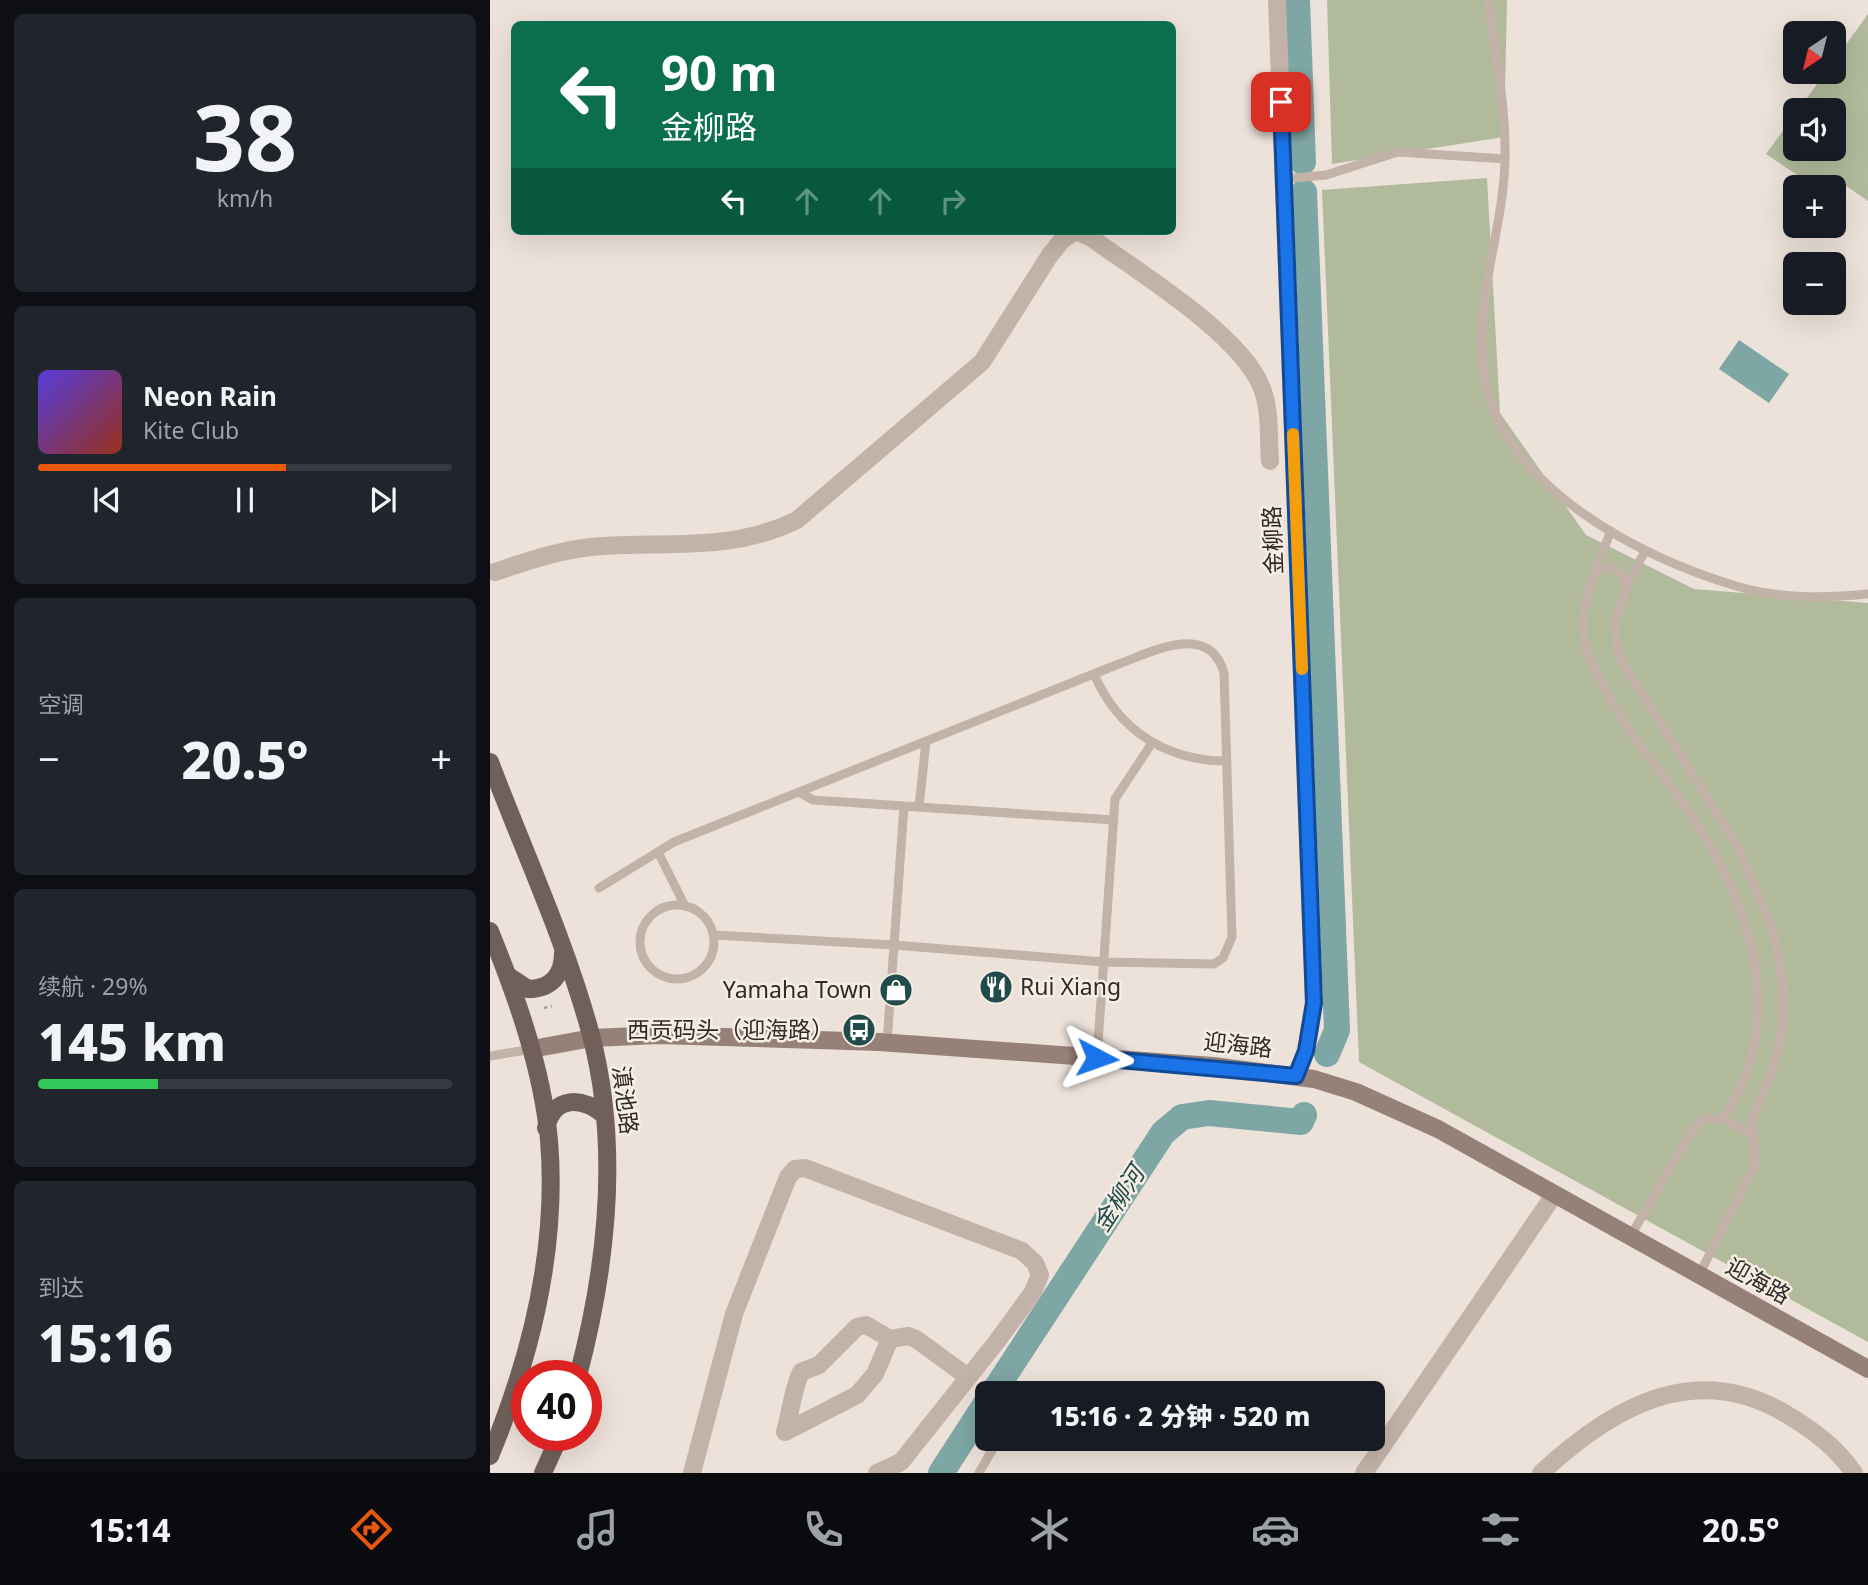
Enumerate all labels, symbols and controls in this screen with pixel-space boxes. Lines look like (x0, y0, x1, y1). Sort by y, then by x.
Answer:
north arrow (1783, 21, 1846, 84)
map controls (1783, 21, 1846, 315)
text: 90 m (661, 39, 778, 105)
icon: left (546, 49, 637, 140)
pin (1251, 72, 1311, 132)
text: 38 (193, 74, 297, 198)
icon: arrive (1262, 83, 1300, 121)
button: sound (1783, 98, 1846, 161)
text: 金柳路 (661, 105, 757, 148)
button: + (1783, 175, 1846, 238)
text: km/h (217, 182, 273, 214)
icon: left (715, 182, 753, 220)
icon: ahead (788, 182, 826, 220)
icon: ahead (861, 182, 899, 220)
icon: right (934, 182, 972, 220)
button: − (1783, 252, 1846, 315)
text: Neon Rain (143, 378, 277, 414)
text: Kite Club (143, 414, 239, 446)
icon: previous (88, 481, 126, 519)
icon: pause (226, 481, 264, 519)
icon: next (364, 481, 402, 519)
street label: 金柳路 (1255, 505, 1289, 575)
text: 空调 (38, 688, 84, 720)
text: 20.5° (182, 723, 308, 794)
text: − (38, 732, 60, 784)
text: + (430, 732, 452, 784)
restaurant icon: Rui Xiang (977, 968, 1015, 1006)
text: 续航 · 29% (38, 970, 148, 1002)
place label: Rui Xiang (1020, 970, 1121, 1002)
shop icon: Yamaha Town (877, 971, 915, 1009)
place label: Yamaha Town (723, 973, 872, 1005)
text: 145 km (38, 1005, 226, 1076)
bus stop icon: 西贡码头（迎海路） (840, 1011, 878, 1049)
place label: 西贡码头（迎海路） (627, 1013, 834, 1045)
position arrow (1060, 1021, 1134, 1095)
street label: 迎海路 (1202, 1024, 1274, 1064)
street label: 滇池路 (606, 1064, 646, 1136)
water label: 金柳河 (1084, 1156, 1153, 1237)
street label: 迎海路 (1721, 1249, 1796, 1311)
text: 到达 (38, 1271, 84, 1303)
text: 15:16 (38, 1306, 173, 1377)
speed limit sign: 40 (511, 1360, 602, 1451)
text: 15:16 · 2 分钟 · 520 m (1050, 1398, 1310, 1434)
icon: directions (347, 1505, 396, 1554)
icon: music (573, 1505, 622, 1554)
icon: phone (799, 1505, 848, 1554)
icon: climate (1025, 1505, 1074, 1554)
icon: car (1251, 1505, 1300, 1554)
icon: filters (1476, 1505, 1525, 1554)
text: 15:14 (88, 1508, 171, 1551)
text: 20.5° (1702, 1508, 1780, 1551)

